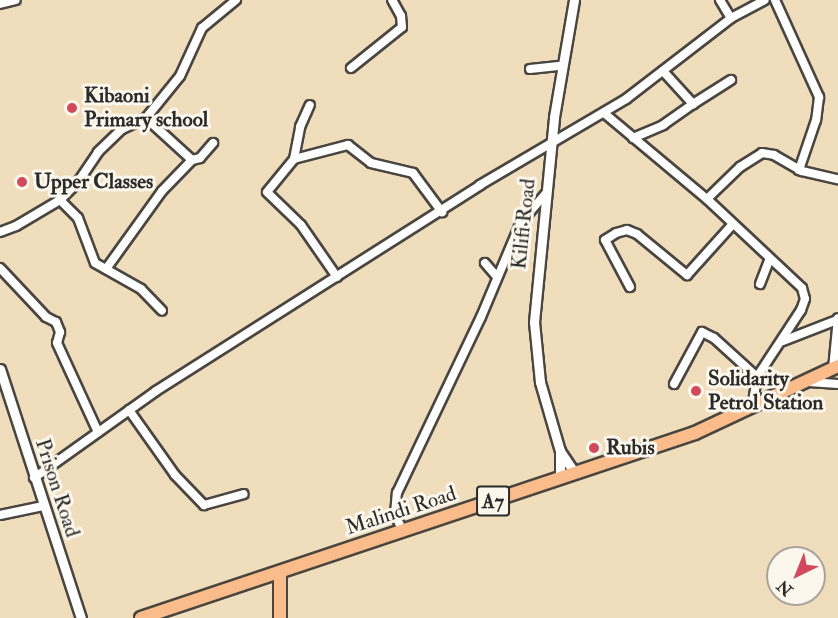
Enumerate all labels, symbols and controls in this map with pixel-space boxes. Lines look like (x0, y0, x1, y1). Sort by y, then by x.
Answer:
place label: Kibaoni Primary school (84, 83, 208, 133)
marker: Kibaoni Primary school (65, 101, 79, 115)
place label: Upper Classes (34, 169, 153, 195)
marker: Upper Classes (15, 175, 29, 189)
street label: Kilifi Road (507, 177, 541, 271)
place label: Solidarity Petrol Station (708, 366, 823, 416)
marker: Solidarity Petrol Station (689, 384, 703, 398)
place label: Rubis (606, 435, 655, 461)
street label: Prison Road (29, 436, 85, 540)
marker: Rubis (587, 441, 601, 455)
street label: Malindi Road (343, 481, 459, 541)
road number: A7 (475, 484, 511, 518)
north arrow (766, 546, 826, 606)
text: N (773, 576, 797, 600)

